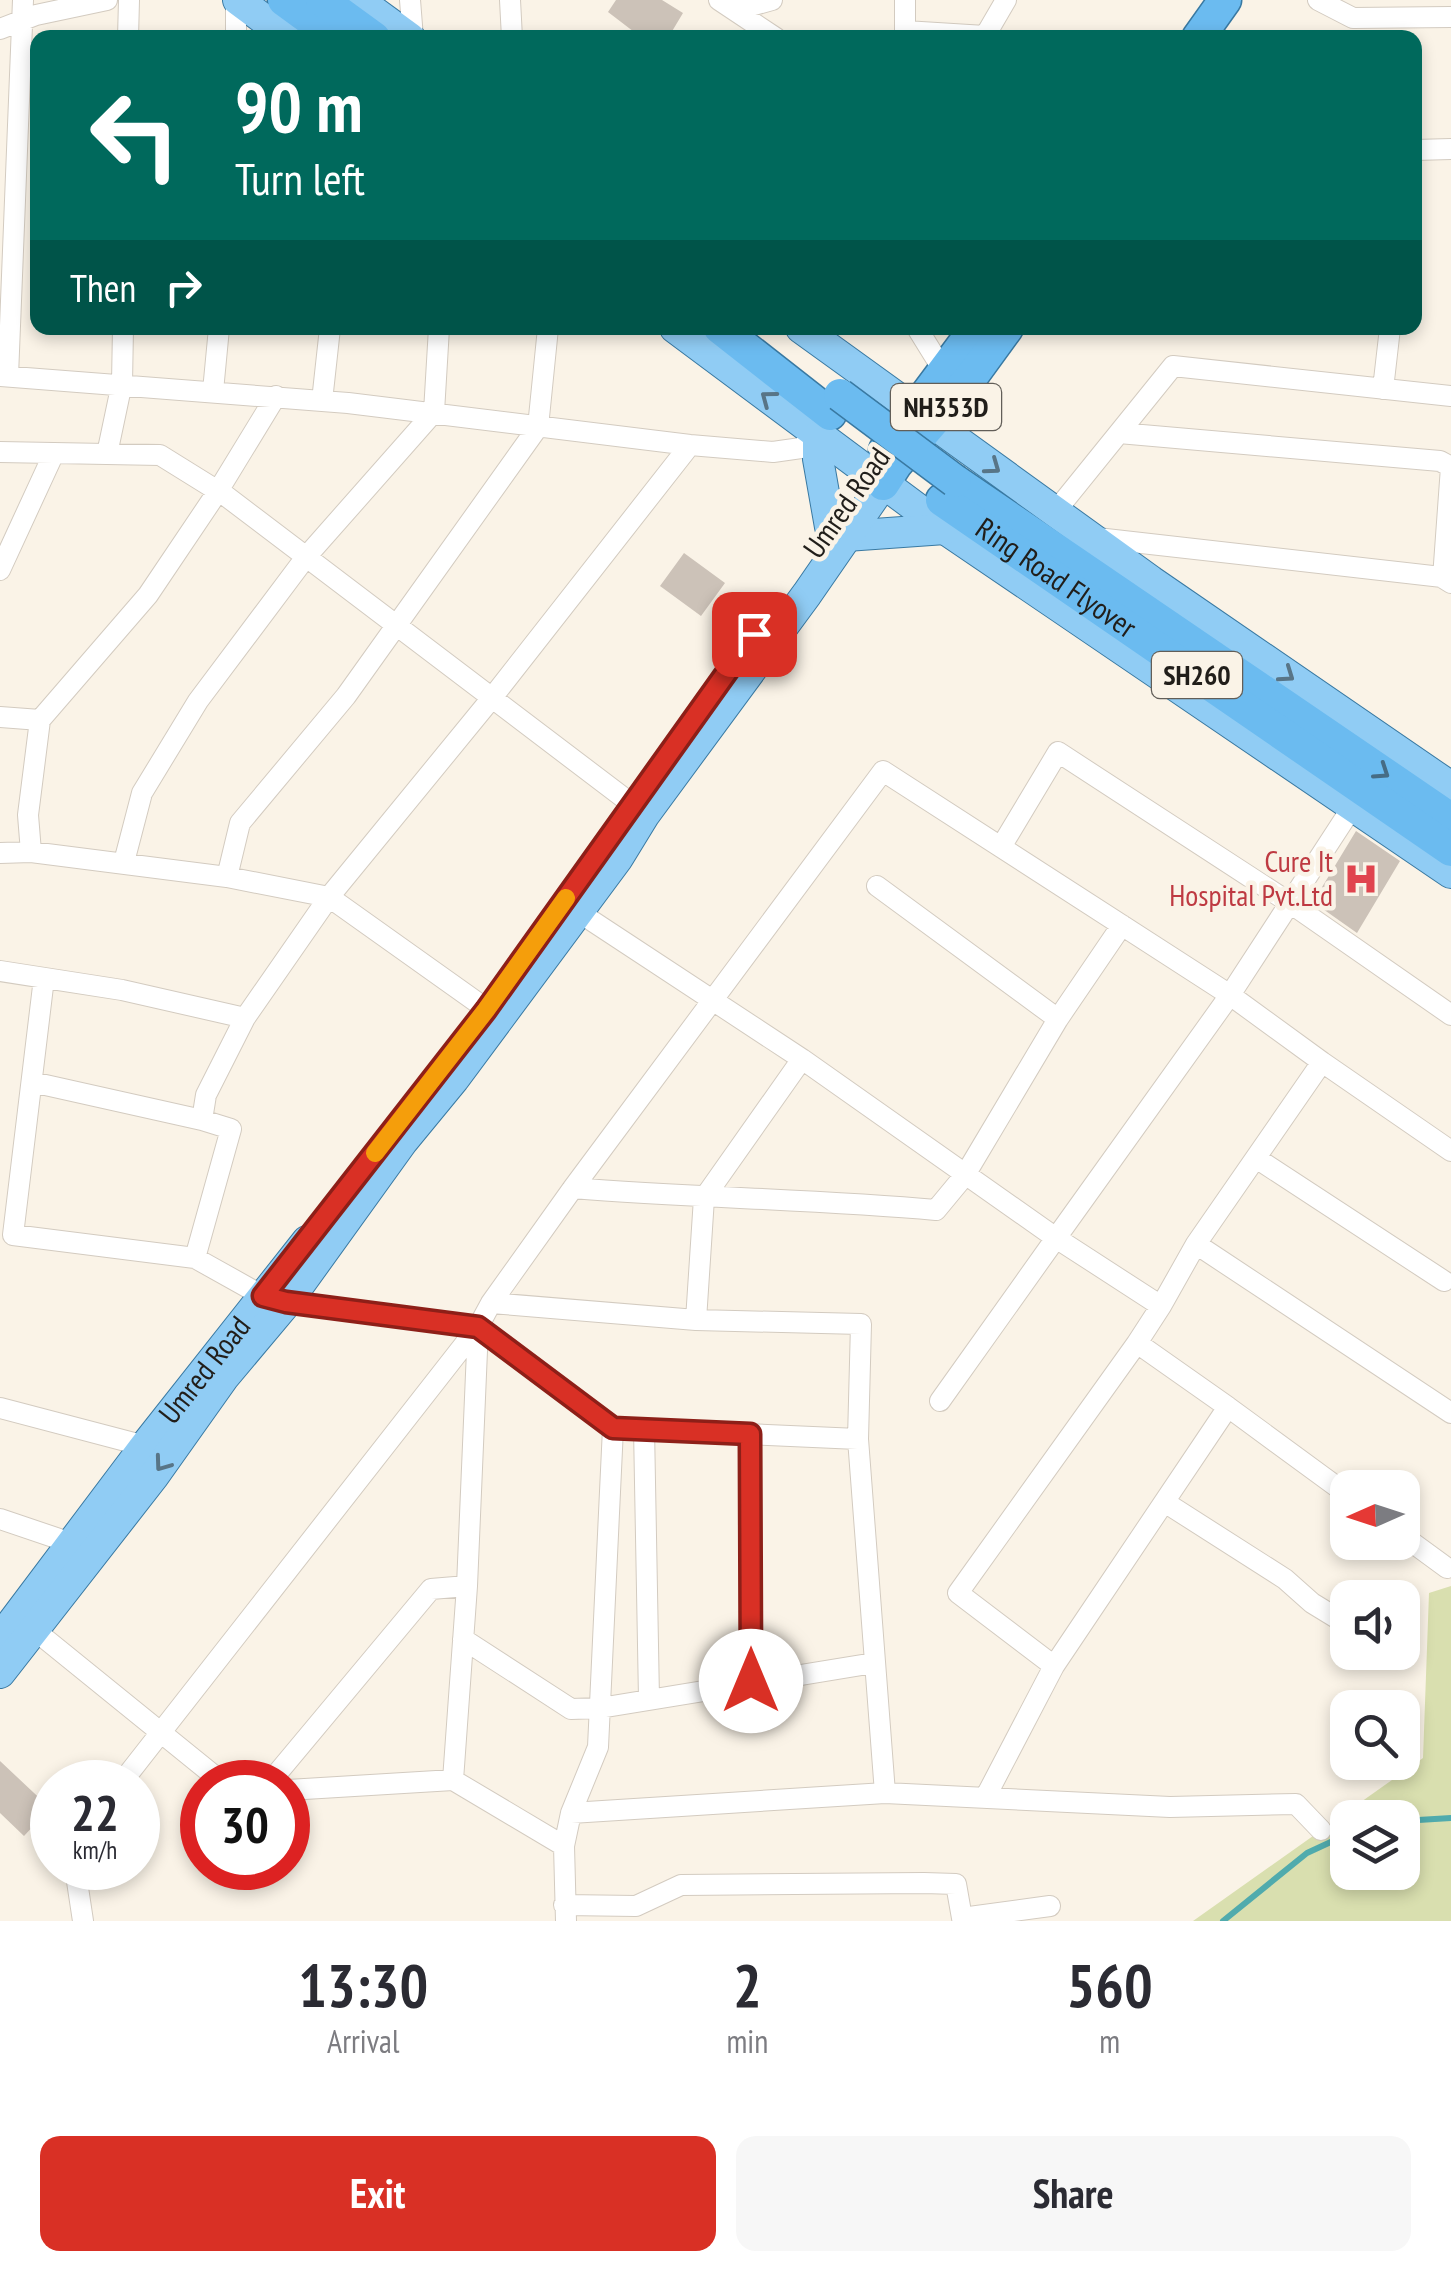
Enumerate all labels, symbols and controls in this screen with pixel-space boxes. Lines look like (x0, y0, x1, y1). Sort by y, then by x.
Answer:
text: 90 m (235, 61, 363, 151)
icon: left (70, 70, 200, 200)
text: Turn left (235, 149, 365, 207)
icon: right (156, 260, 211, 315)
text: Then (70, 263, 136, 312)
road number: NH353D (891, 384, 1001, 430)
one-way arrow (761, 392, 779, 409)
street label: Umred Road (794, 439, 898, 565)
one-way arrow (981, 455, 1000, 473)
street label: Ring Road Flyover (969, 508, 1145, 646)
pin (712, 592, 797, 677)
icon: arrive (727, 607, 782, 662)
road number: SH260 (1152, 652, 1242, 698)
one-way arrow (1275, 663, 1294, 681)
one-way arrow (1372, 760, 1390, 779)
place label: Cure It Hospital Pvt.Ltd (1169, 841, 1334, 914)
hospital icon: Cure It Hospital Pvt.Ltd (1342, 860, 1380, 898)
street label: Umred Road (149, 1308, 258, 1431)
one-way arrow (156, 1453, 174, 1471)
north arrow (1330, 1470, 1420, 1560)
map controls (1330, 1470, 1420, 1890)
button: sound (1330, 1580, 1420, 1670)
position arrow (699, 1629, 803, 1733)
button: search (1330, 1690, 1420, 1780)
speed limit sign: 30 (180, 1760, 310, 1890)
text: 22 (71, 1780, 119, 1845)
button: layers (1330, 1800, 1420, 1890)
text: km/h (73, 1834, 117, 1866)
text: 13:30 (298, 1946, 428, 2024)
text: 2 (733, 1946, 762, 2024)
text: 560 (1067, 1946, 1153, 2024)
text: Arrival (327, 2020, 399, 2062)
text: min (726, 2020, 768, 2062)
text: m (1099, 2020, 1120, 2062)
button: Exit (40, 2136, 716, 2251)
button: Share (736, 2136, 1411, 2251)

